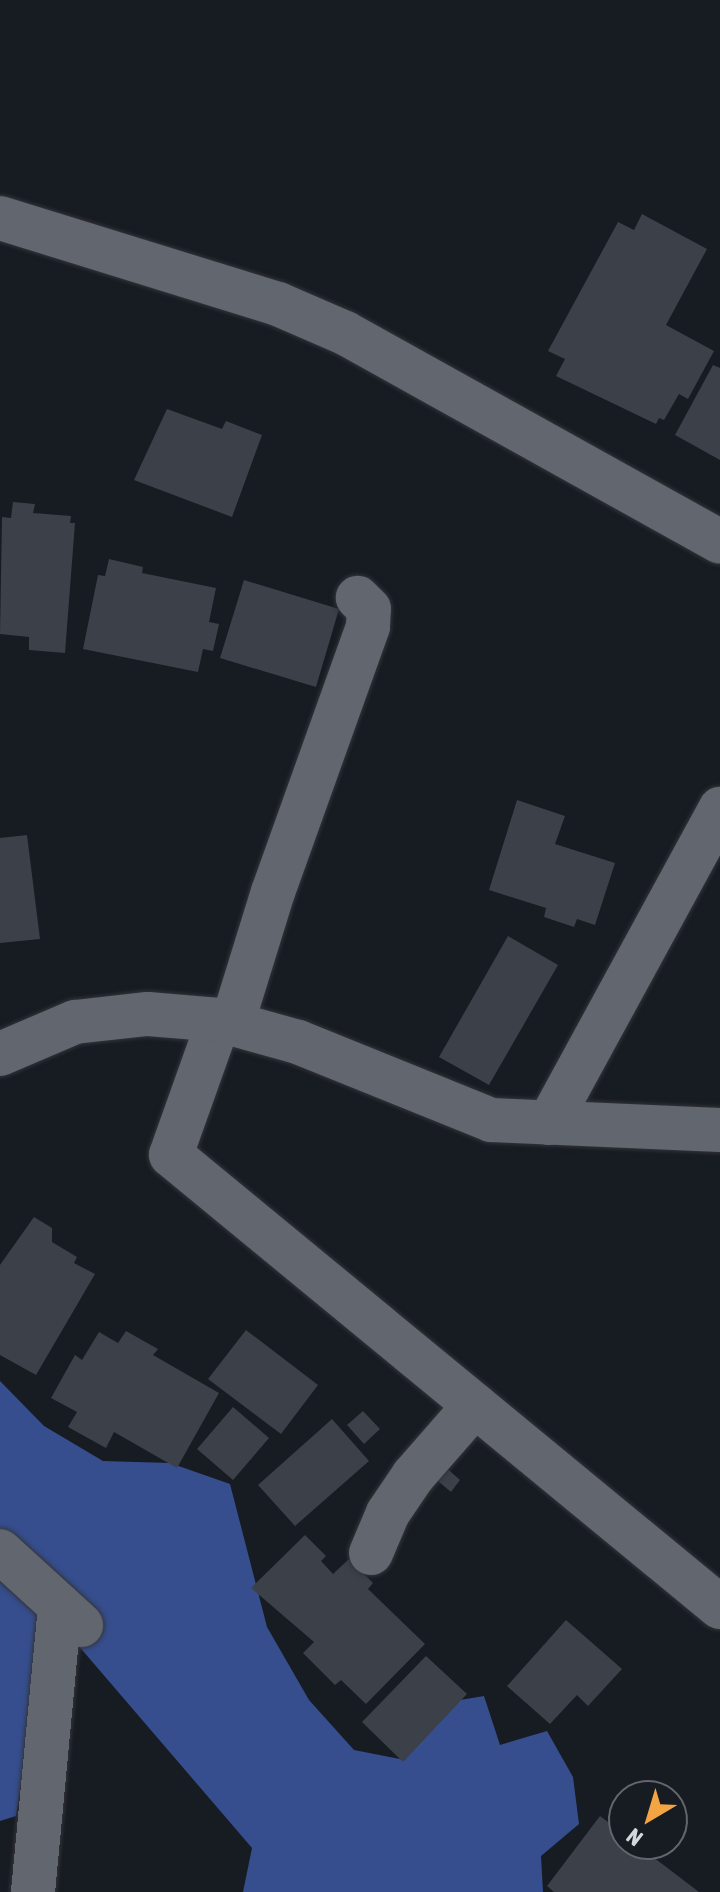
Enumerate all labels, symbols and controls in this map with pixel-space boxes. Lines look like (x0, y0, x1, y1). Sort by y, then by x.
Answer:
north arrow (608, 1780, 688, 1860)
text: N (621, 1823, 648, 1852)

